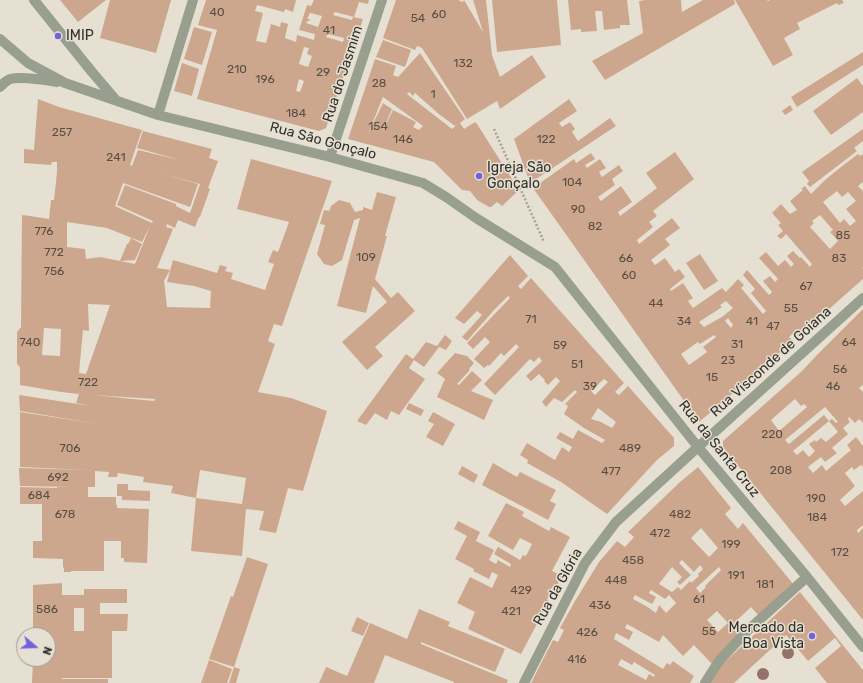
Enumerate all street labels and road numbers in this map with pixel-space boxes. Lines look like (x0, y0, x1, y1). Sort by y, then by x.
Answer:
street label: Rua do Jasmim (319, 24, 367, 124)
street label: Rua São Gonçalo (268, 119, 378, 163)
street label: Rua Visconde de Goiana (707, 303, 835, 421)
street label: Rua da Santa Cruz (675, 397, 763, 501)
street label: Rua da Glória (530, 545, 586, 629)

